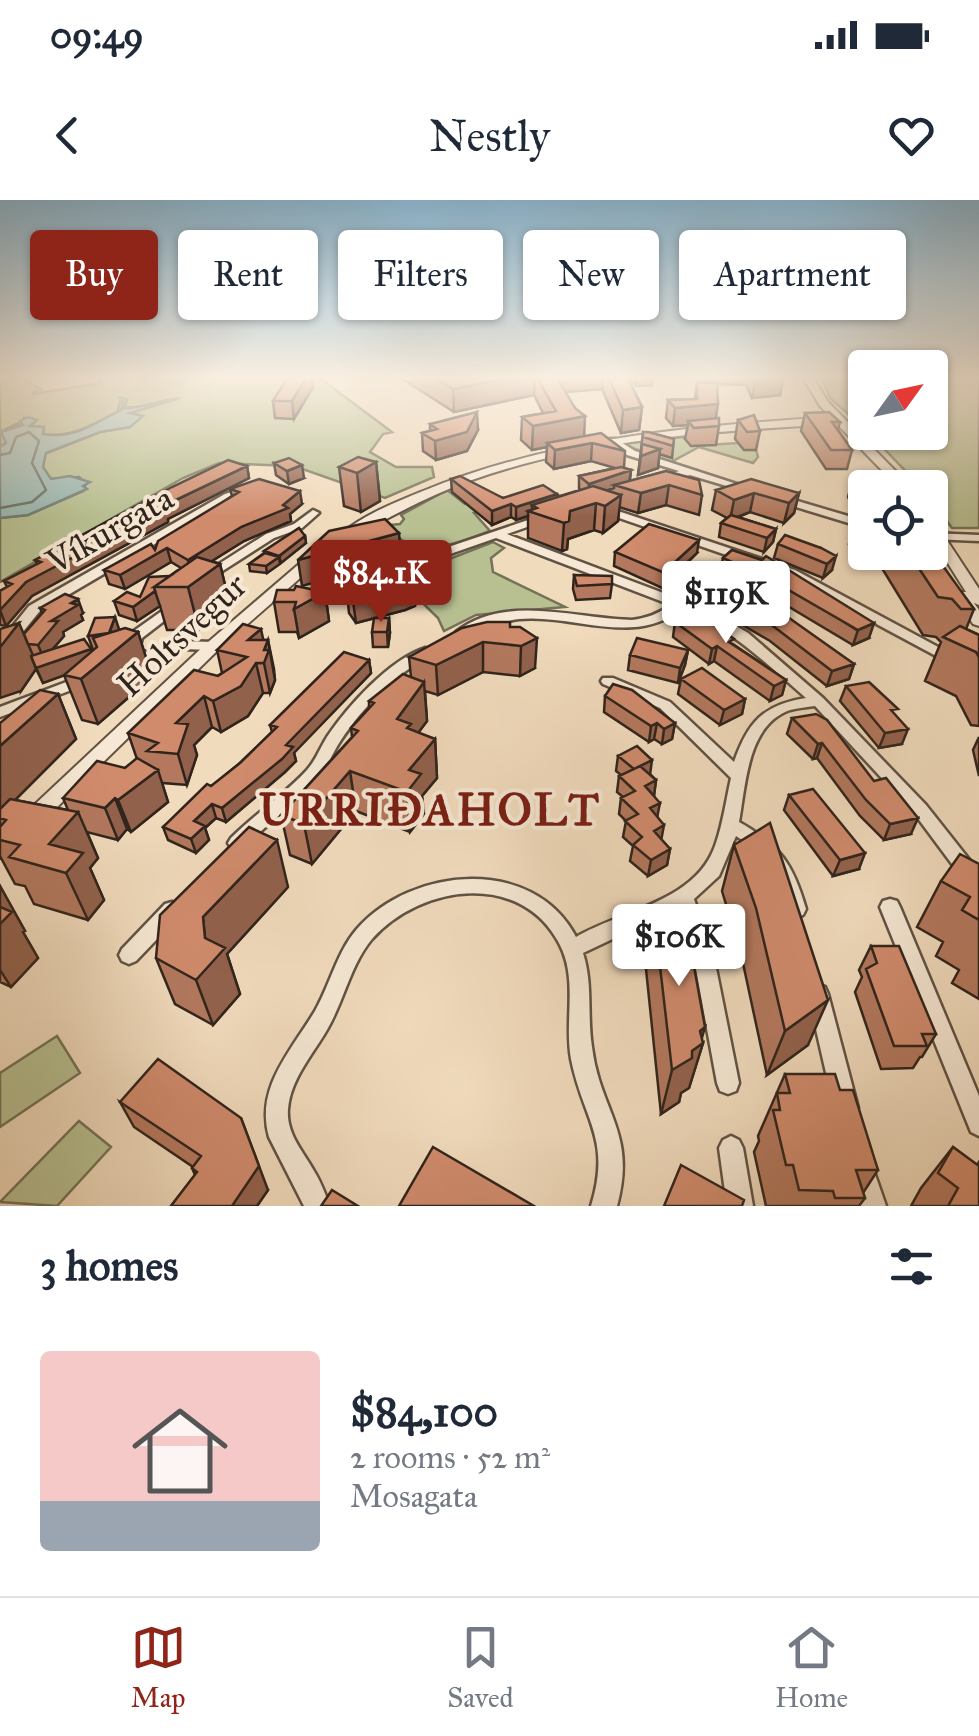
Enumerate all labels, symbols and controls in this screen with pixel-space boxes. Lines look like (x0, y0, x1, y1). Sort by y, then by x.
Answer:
text: 09:49 (50, 12, 144, 58)
icon: back (40, 108, 95, 163)
text: Nestly (429, 108, 550, 163)
icon: heart (884, 108, 939, 163)
chip: Buy (30, 230, 158, 320)
chip: Rent (178, 230, 318, 320)
chip: Filters (338, 230, 503, 320)
chip: New (523, 230, 659, 320)
chip: Apartment (679, 230, 906, 320)
north arrow (848, 350, 948, 450)
map controls (848, 350, 948, 570)
button: locate (848, 470, 948, 570)
street label: Víkurgata (38, 476, 181, 584)
pin: $84.1K (300, 540, 462, 625)
text: $84.1K (333, 553, 429, 592)
pin: $119K (656, 561, 796, 646)
street label: Holtsvegur (108, 564, 256, 706)
text: $119K (684, 574, 768, 613)
district label: URRIÐAHOLT (258, 782, 602, 837)
pin: $106K (609, 904, 749, 989)
text: $106K (634, 917, 724, 956)
icon: filters (884, 1239, 939, 1294)
text: 3 homes (40, 1240, 178, 1292)
text: $84,100 (350, 1386, 498, 1438)
icon: home (120, 1391, 240, 1511)
text: 2 rooms · 52 m² (350, 1438, 550, 1477)
text: Mosagata (350, 1477, 477, 1516)
tab: Map (131, 1620, 186, 1715)
tab: Saved (447, 1620, 514, 1715)
tab: Home (775, 1620, 848, 1715)

